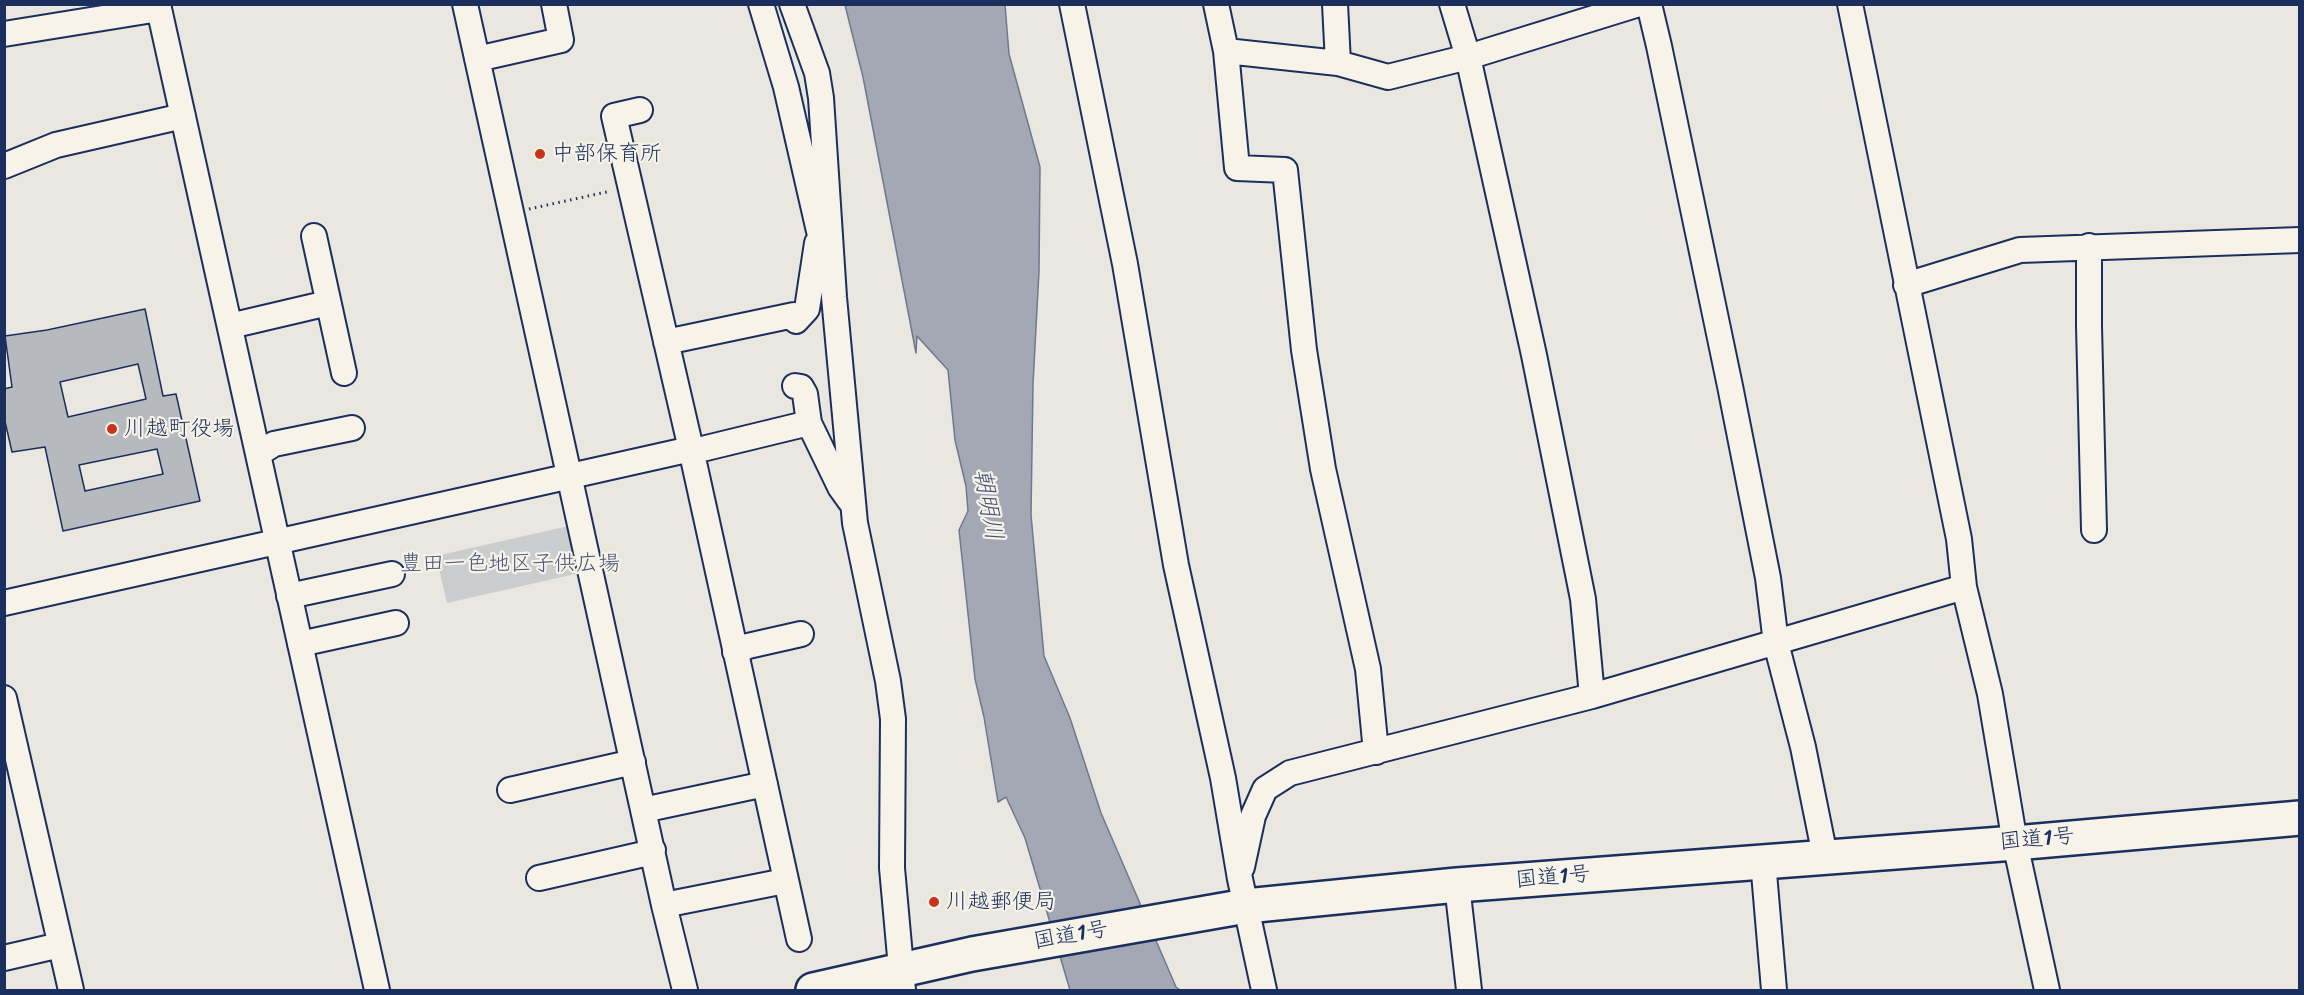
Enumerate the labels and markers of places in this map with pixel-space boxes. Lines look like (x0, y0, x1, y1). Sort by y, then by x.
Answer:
place label: 中部保育所 (552, 141, 662, 167)
marker: 中部保育所 (533, 147, 547, 161)
place label: 川越町役場 (124, 416, 234, 442)
marker: 川越町役場 (105, 422, 119, 436)
place label: 川越郵便局 (946, 889, 1056, 915)
marker: 川越郵便局 (927, 895, 941, 909)

